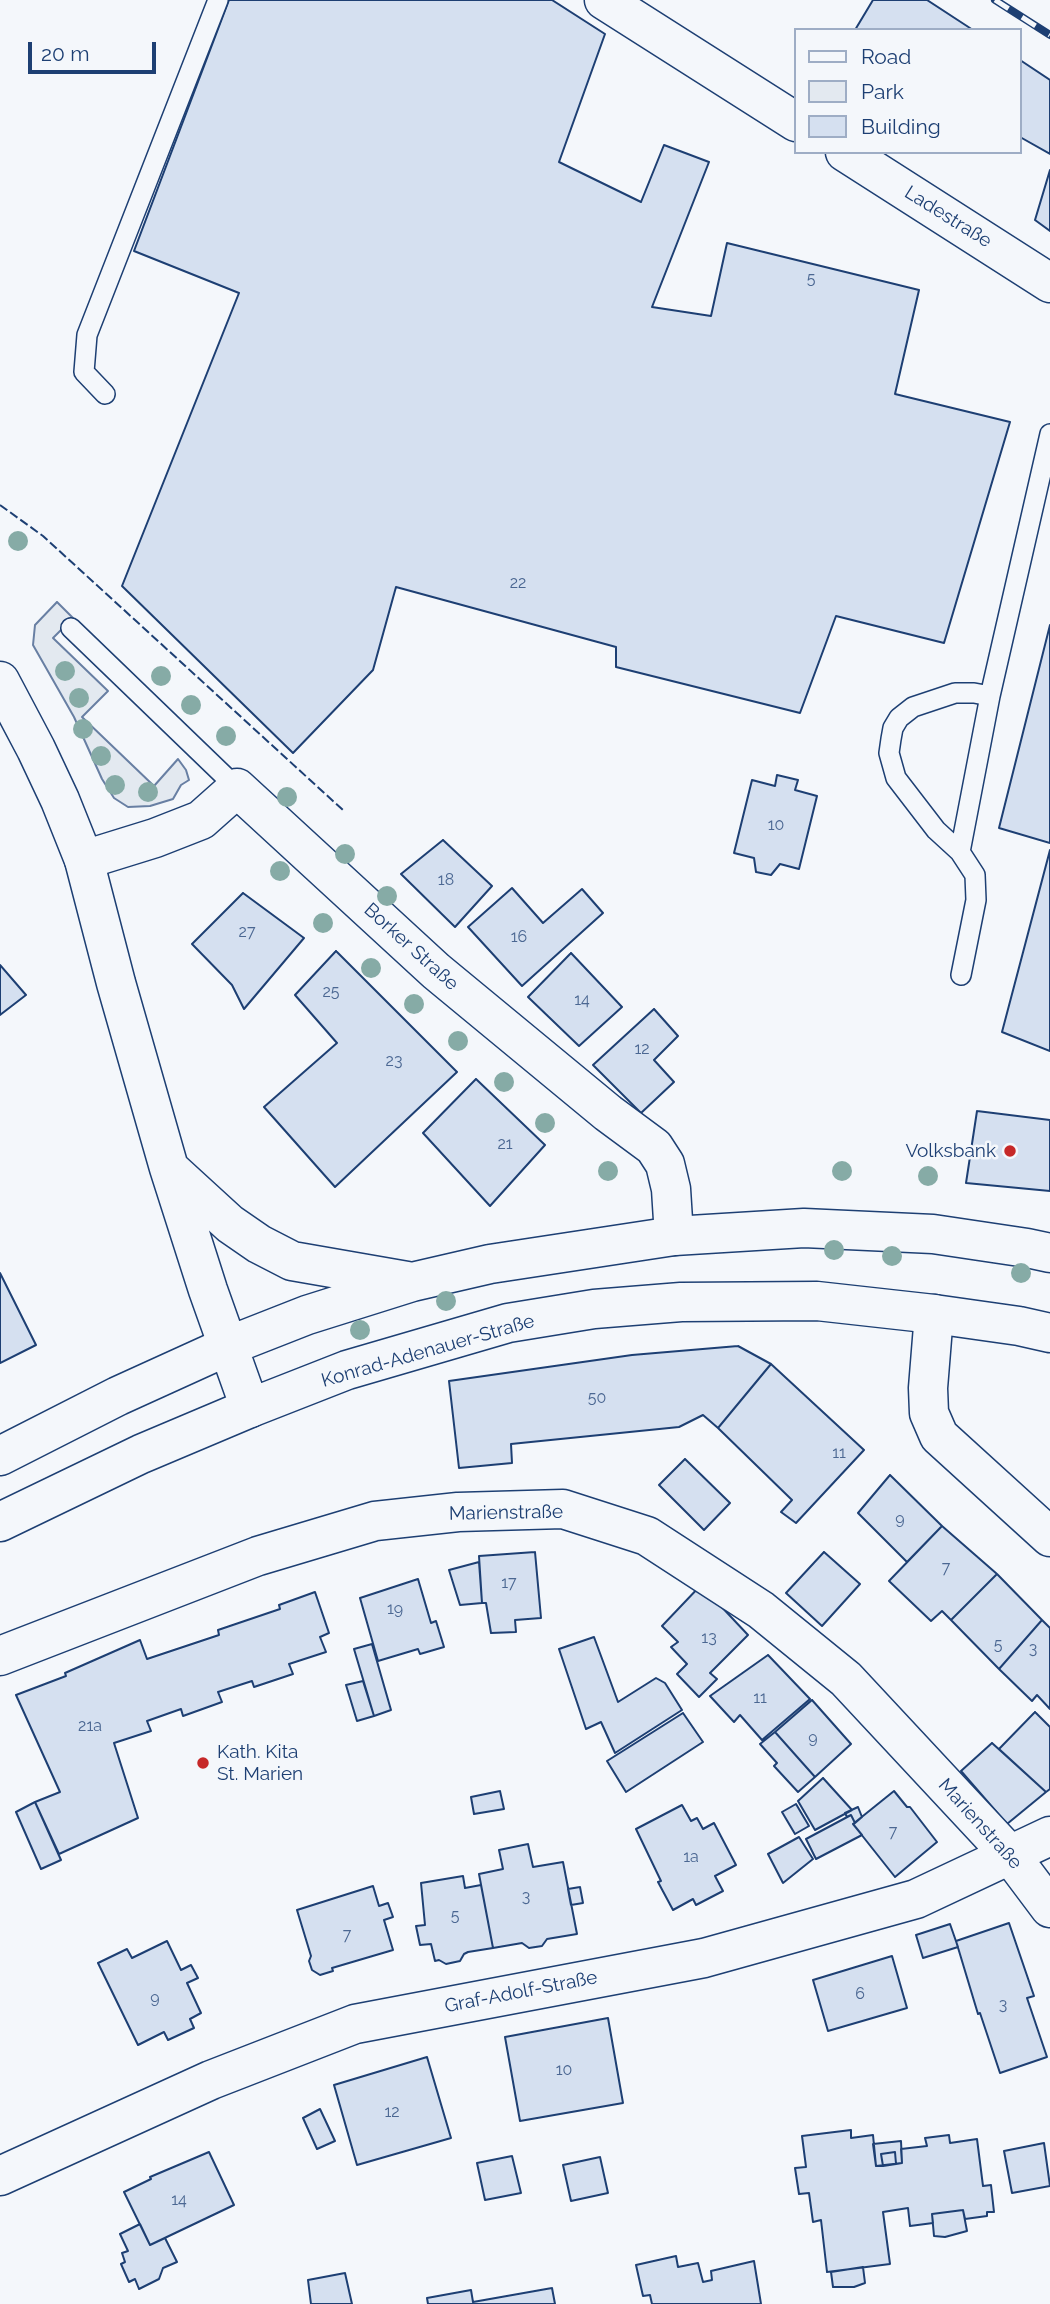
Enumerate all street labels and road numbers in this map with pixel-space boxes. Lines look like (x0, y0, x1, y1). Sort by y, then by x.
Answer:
street label: Ladestraße (900, 181, 996, 253)
street label: Borker Straße (359, 899, 463, 995)
street label: Konrad-Adenauer-Straße (319, 1310, 537, 1392)
street label: Marienstraße (449, 1501, 563, 1525)
street label: Marienstraße (933, 1774, 1027, 1874)
street label: Graf-Adolf-Straße (443, 1966, 599, 2018)

